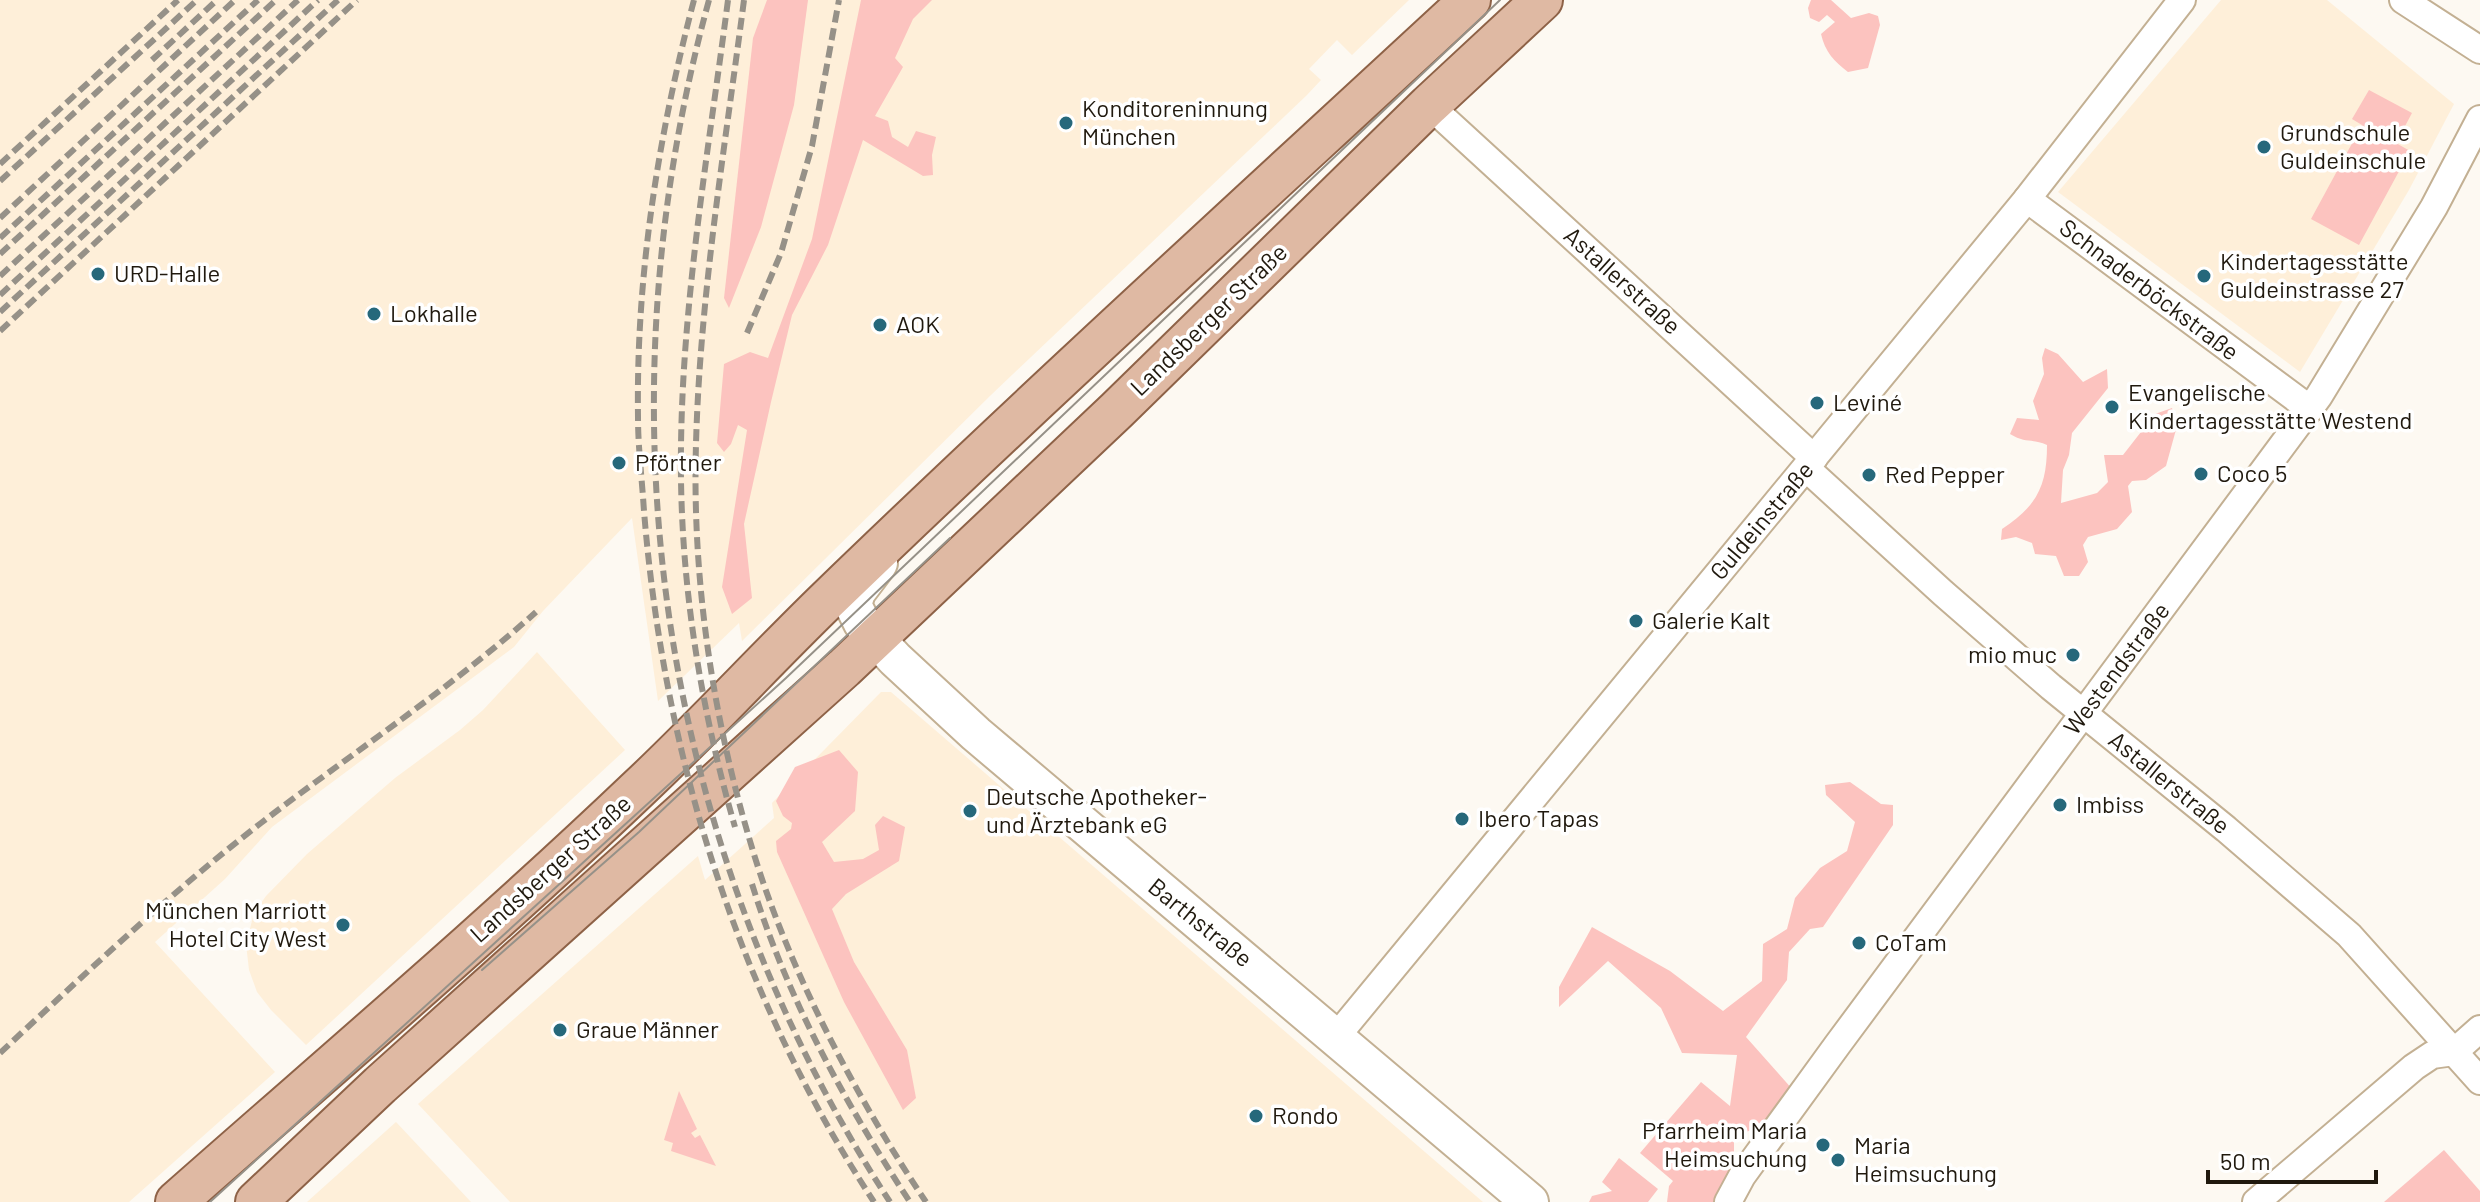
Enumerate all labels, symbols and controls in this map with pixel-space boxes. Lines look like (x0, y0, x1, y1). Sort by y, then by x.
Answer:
place label: Konditoreninnung München (1082, 93, 1268, 150)
marker: Konditoreninnung München (1057, 114, 1075, 132)
place label: Grundschule Guldeinschule (2280, 117, 2426, 174)
marker: Grundschule Guldeinschule (2255, 138, 2273, 156)
street label: Schnaderböckstraße (2055, 212, 2245, 366)
street label: Astallerstraße (1559, 220, 1687, 340)
street label: Landsberger Straße (1124, 237, 1292, 401)
place label: Kindertagesstätte Guldeinstrasse 27 (2220, 246, 2409, 303)
place label: URD-Halle (114, 258, 220, 287)
marker: URD-Halle (89, 265, 107, 283)
marker: Kindertagesstätte Guldeinstrasse 27 (2195, 267, 2213, 285)
place label: Lokhalle (390, 298, 478, 327)
marker: Lokhalle (365, 305, 383, 323)
place label: AOK (896, 309, 940, 338)
marker: AOK (871, 316, 889, 334)
place label: Evangelische Kindertagesstätte Westend (2128, 377, 2412, 434)
place label: Leviné (1833, 387, 1902, 416)
marker: Leviné (1808, 394, 1826, 412)
marker: Evangelische Kindertagesstätte Westend (2103, 398, 2121, 416)
place label: Pförtner (635, 447, 722, 476)
marker: Pförtner (610, 454, 628, 472)
street label: Guldeinstraße (1703, 455, 1819, 585)
place label: Coco 5 (2217, 458, 2287, 487)
place label: Red Pepper (1885, 459, 2005, 488)
marker: Coco 5 (2192, 465, 2210, 483)
marker: Red Pepper (1860, 466, 1878, 484)
street label: Westendstraße (2057, 596, 2175, 740)
place label: Galerie Kalt (1652, 605, 1771, 634)
marker: Galerie Kalt (1627, 612, 1645, 630)
place label: mio muc (1968, 639, 2057, 668)
marker: mio muc (2064, 646, 2082, 664)
street label: Astallerstraße (2104, 724, 2236, 839)
place label: Deutsche Apotheker- und Ärztebank eG (986, 781, 1207, 838)
street label: Landsberger Straße (464, 788, 636, 948)
place label: Imbiss (2076, 789, 2144, 818)
marker: Imbiss (2051, 796, 2069, 814)
marker: Deutsche Apotheker- und Ärztebank eG (961, 802, 979, 820)
place label: Ibero Tapas (1478, 803, 1599, 832)
marker: Ibero Tapas (1453, 810, 1471, 828)
street label: Barthstraße (1143, 871, 1259, 973)
place label: München Marriott Hotel City West (145, 895, 327, 952)
marker: München Marriott Hotel City West (334, 916, 352, 934)
place label: CoTam (1875, 927, 1947, 956)
marker: CoTam (1850, 934, 1868, 952)
place label: Graue Männer (576, 1014, 719, 1043)
marker: Graue Männer (551, 1021, 569, 1039)
place label: Rondo (1272, 1100, 1339, 1129)
marker: Rondo (1247, 1107, 1265, 1125)
place label: Pfarrheim Maria Heimsuchung (1642, 1115, 1807, 1172)
place label: Maria Heimsuchung (1854, 1130, 1997, 1187)
scale bar (2208, 1134, 2376, 1184)
marker: Pfarrheim Maria Heimsuchung (1814, 1136, 1832, 1154)
text: 50 m (2220, 1146, 2271, 1175)
marker: Maria Heimsuchung (1829, 1151, 1847, 1169)

